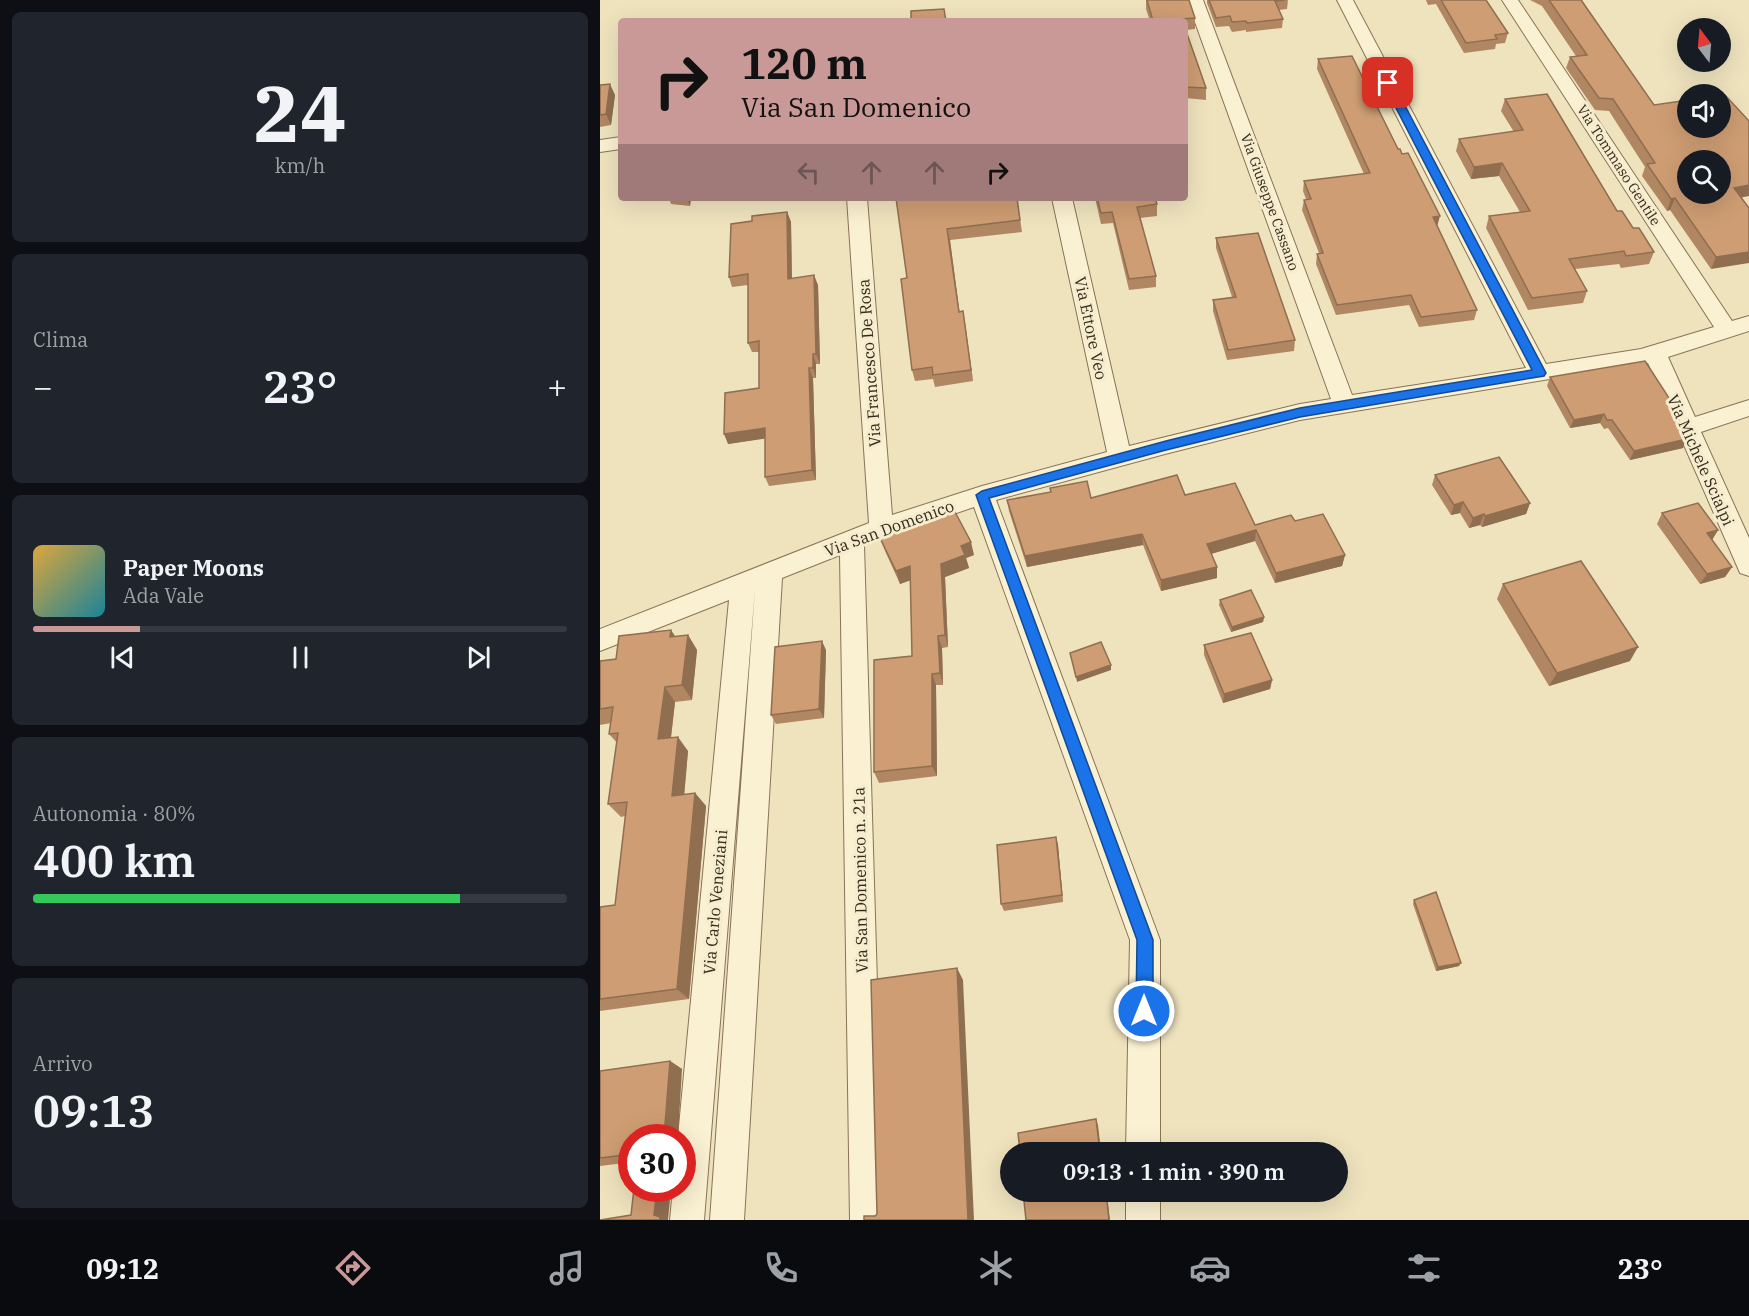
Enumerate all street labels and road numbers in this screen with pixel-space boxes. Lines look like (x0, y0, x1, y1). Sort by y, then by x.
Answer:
street label: Via Tommaso Gentile (1573, 101, 1665, 229)
street label: Via Giuseppe Cassano (1237, 131, 1303, 273)
street label: Via Ettore Veo (1070, 275, 1112, 381)
street label: Via Francesco De Rosa (853, 278, 885, 448)
street label: Via Michele Scialpi (1663, 391, 1739, 529)
street label: Via San Domenico (821, 495, 957, 561)
street label: Via San Domenico n. 21a (848, 786, 872, 973)
street label: Via Carlo Veneziani (699, 829, 731, 975)

